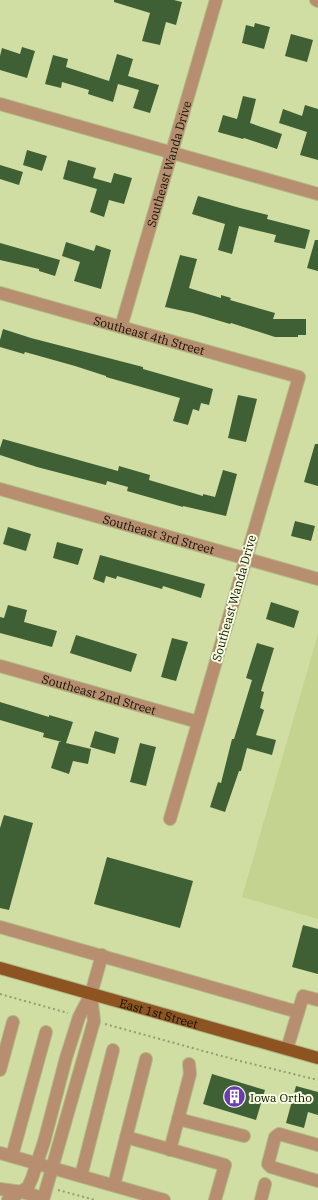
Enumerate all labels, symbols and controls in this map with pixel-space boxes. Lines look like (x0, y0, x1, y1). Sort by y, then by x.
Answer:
street label: Southeast Wanda Drive (143, 99, 194, 229)
street label: Southeast 4th Street (92, 312, 206, 358)
street label: Southeast 3rd Street (101, 511, 216, 557)
street label: Southeast Wanda Drive (209, 533, 259, 663)
street label: Southeast 2nd Street (40, 671, 158, 717)
street label: East 1st Street (118, 995, 200, 1031)
building icon: Iowa Ortho (221, 1084, 247, 1110)
place label: Iowa Ortho (250, 1090, 312, 1105)

